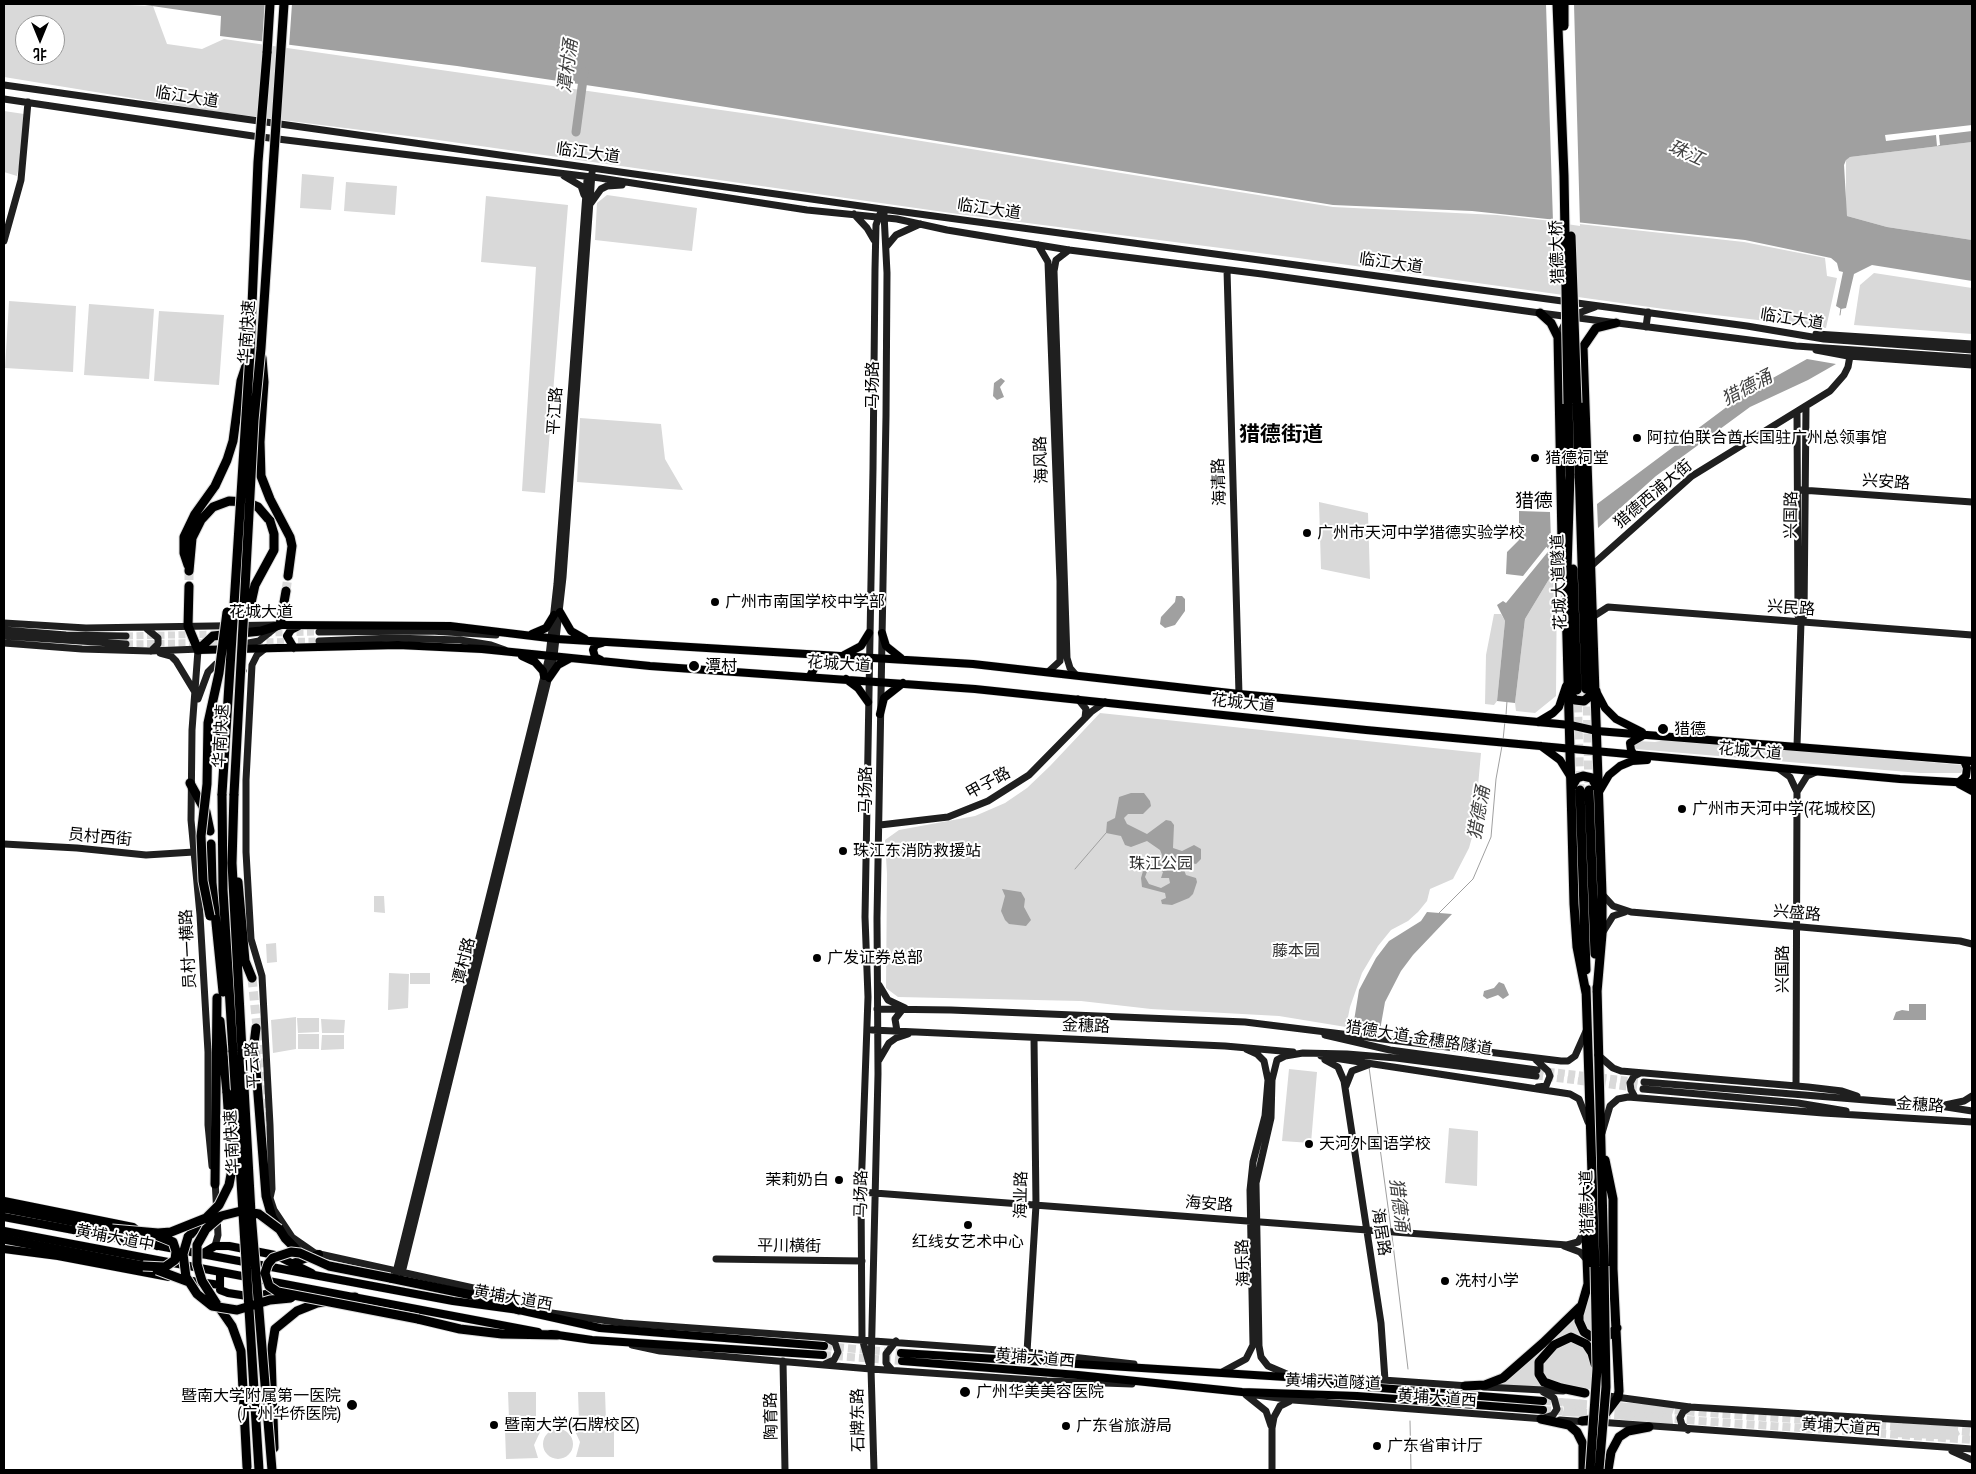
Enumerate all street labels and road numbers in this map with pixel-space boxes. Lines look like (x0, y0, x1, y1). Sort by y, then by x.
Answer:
street label: 临江大道 (154, 83, 220, 111)
street label: 临江大道 (555, 139, 621, 167)
street label: 临江大道 (956, 195, 1022, 223)
street label: 猎德大桥 (1546, 220, 1568, 284)
street label: 临江大道 (1358, 249, 1424, 277)
street label: 华南快速 (235, 299, 259, 365)
street label: 临江大道 (1759, 305, 1825, 333)
street label: 马场路 (863, 361, 883, 409)
street label: 平江路 (544, 386, 566, 436)
street label: 海风路 (1031, 436, 1051, 484)
street label: 猎德西浦大街 (1610, 456, 1696, 532)
street label: 海清路 (1209, 458, 1229, 506)
street label: 兴安路 (1861, 471, 1911, 493)
street label: 兴国路 (1781, 491, 1801, 539)
street label: 花城大道隧道 (1548, 534, 1570, 630)
street label: 兴民路 (1766, 597, 1816, 619)
street label: 花城大道 (229, 602, 293, 622)
street label: 花城大道 (806, 652, 872, 676)
street label: 花城大道 (1210, 690, 1276, 716)
street label: 华南快速 (210, 704, 232, 768)
street label: 花城大道 (1717, 739, 1783, 763)
street label: 甲子路 (962, 763, 1014, 803)
street label: 马场路 (856, 766, 876, 814)
street label: 员村西街 (67, 825, 133, 849)
street label: 兴盛路 (1772, 901, 1822, 925)
street label: 员村一横路 (176, 909, 200, 989)
street label: 谭村路 (449, 935, 479, 987)
street label: 兴国路 (1773, 945, 1793, 993)
street label: 金穗路 (1062, 1016, 1110, 1036)
street label: 猎德大道-金穗路隧道 (1344, 1017, 1494, 1059)
street label: 平云路 (242, 1041, 264, 1089)
street label: 金穗路 (1895, 1094, 1945, 1116)
street label: 华南快速 (221, 1110, 243, 1174)
street label: 马场路 (851, 1170, 871, 1218)
street label: 猎德大道 (1577, 1170, 1597, 1234)
street label: 海业路 (1011, 1171, 1031, 1219)
street label: 海安路 (1184, 1193, 1234, 1215)
street label: 海居路 (1368, 1207, 1394, 1257)
street label: 黄埔大道中 (74, 1221, 156, 1255)
street label: 平川横街 (757, 1236, 821, 1256)
street label: 海乐路 (1233, 1239, 1253, 1287)
street label: 黄埔大道西 (472, 1282, 554, 1314)
street label: 黄埔大道西 (994, 1345, 1076, 1371)
street label: 黄埔大道隧道 (1285, 1371, 1381, 1393)
street label: 黄埔大道西 (1396, 1386, 1478, 1410)
street label: 石牌东路 (848, 1388, 868, 1452)
street label: 陶育路 (761, 1392, 781, 1440)
street label: 黄埔大道西 (1800, 1415, 1882, 1439)

